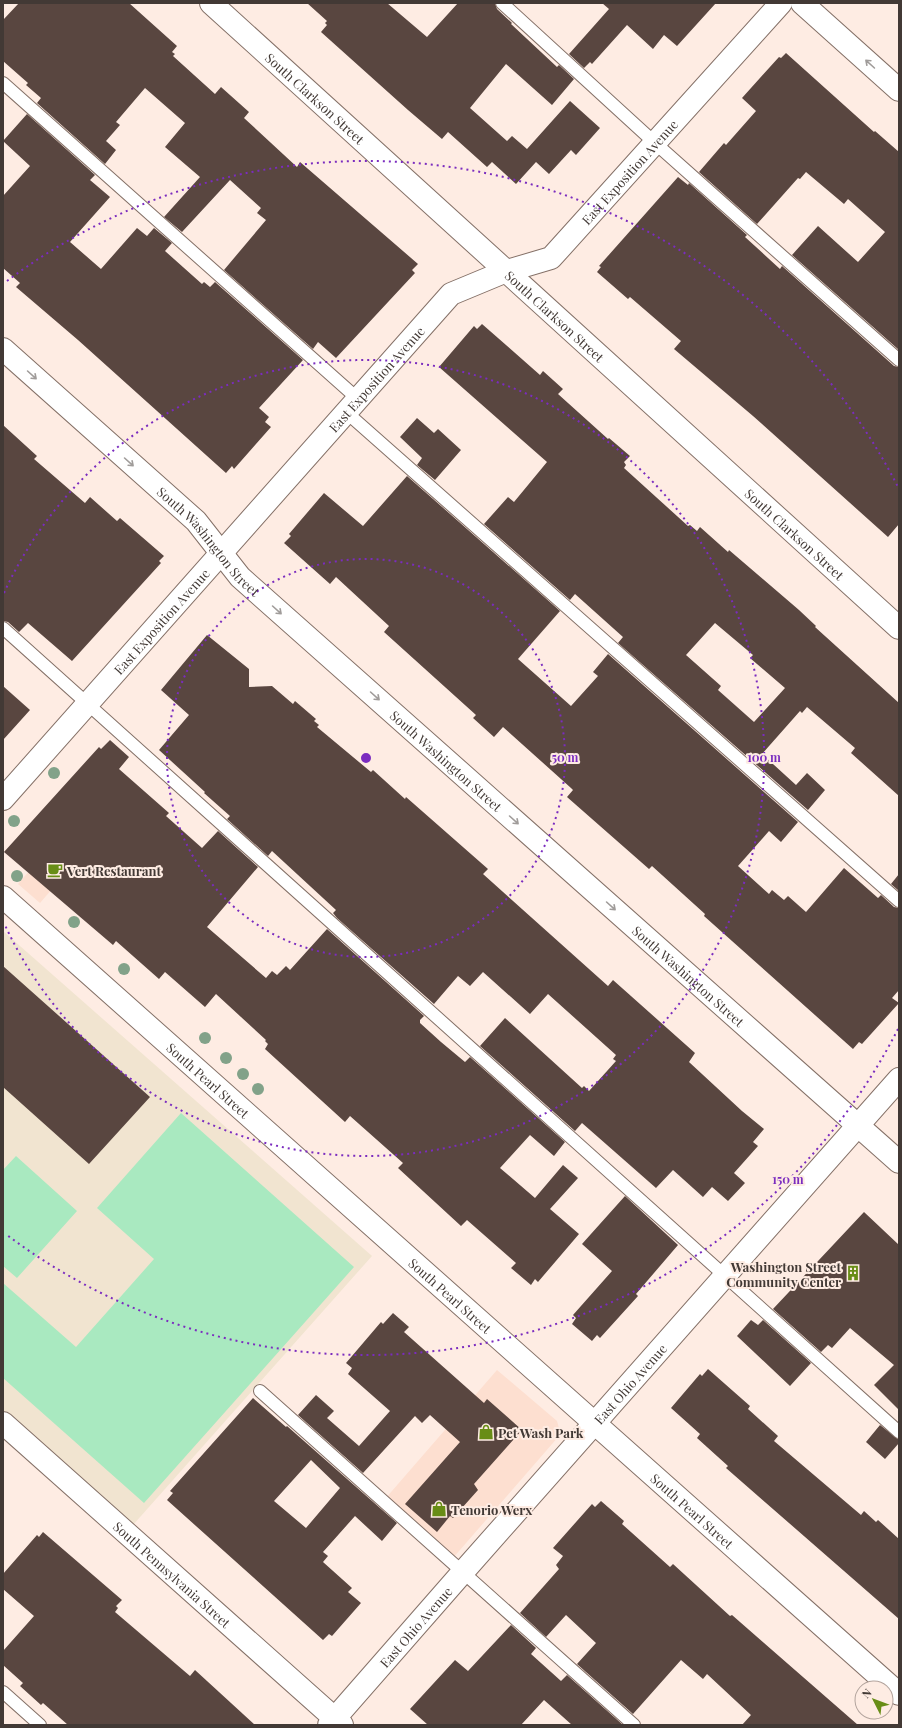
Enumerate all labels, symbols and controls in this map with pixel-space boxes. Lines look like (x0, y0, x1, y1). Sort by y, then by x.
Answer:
street label: South Clarkson Street (262, 48, 369, 147)
one-way arrow (865, 59, 875, 68)
street label: East Exposition Avenue (577, 115, 681, 228)
street label: South Clarkson Street (502, 266, 609, 365)
street label: East Exposition Avenue (325, 322, 428, 435)
one-way arrow (27, 370, 37, 380)
one-way arrow (124, 457, 134, 466)
street label: South Washington Street (154, 482, 264, 600)
street label: South Clarkson Street (742, 484, 848, 583)
street label: East Exposition Avenue (109, 564, 213, 677)
one-way arrow (272, 605, 282, 615)
one-way arrow (369, 692, 380, 701)
street label: South Washington Street (387, 706, 506, 815)
text: 50 m (552, 749, 579, 765)
text: 100 m (747, 749, 781, 765)
centre of rings (359, 751, 373, 765)
one-way arrow (508, 815, 519, 824)
cafe icon: Vert Restaurant (46, 861, 64, 879)
place label: Vert Restaurant (66, 862, 161, 879)
one-way arrow (606, 901, 616, 911)
street label: South Washington Street (629, 921, 749, 1030)
street label: South Pearl Street (164, 1038, 254, 1121)
text: 150 m (772, 1171, 804, 1187)
street label: South Pearl Street (406, 1254, 496, 1337)
place label: Washington Street Community Center (726, 1258, 841, 1290)
building icon: Washington Street Community Center (844, 1264, 862, 1282)
street label: East Ohio Avenue (590, 1339, 670, 1427)
shop icon: Pet Wash Park (477, 1423, 495, 1441)
place label: Pet Wash Park (498, 1424, 584, 1441)
street label: South Pearl Street (648, 1469, 738, 1552)
shop icon: Tenorio Werx (430, 1500, 448, 1518)
place label: Tenorio Werx (451, 1501, 532, 1518)
street label: South Pennsylvania Street (110, 1517, 235, 1631)
street label: East Ohio Avenue (375, 1582, 455, 1670)
north arrow (854, 1680, 894, 1720)
text: N (858, 1685, 874, 1701)

